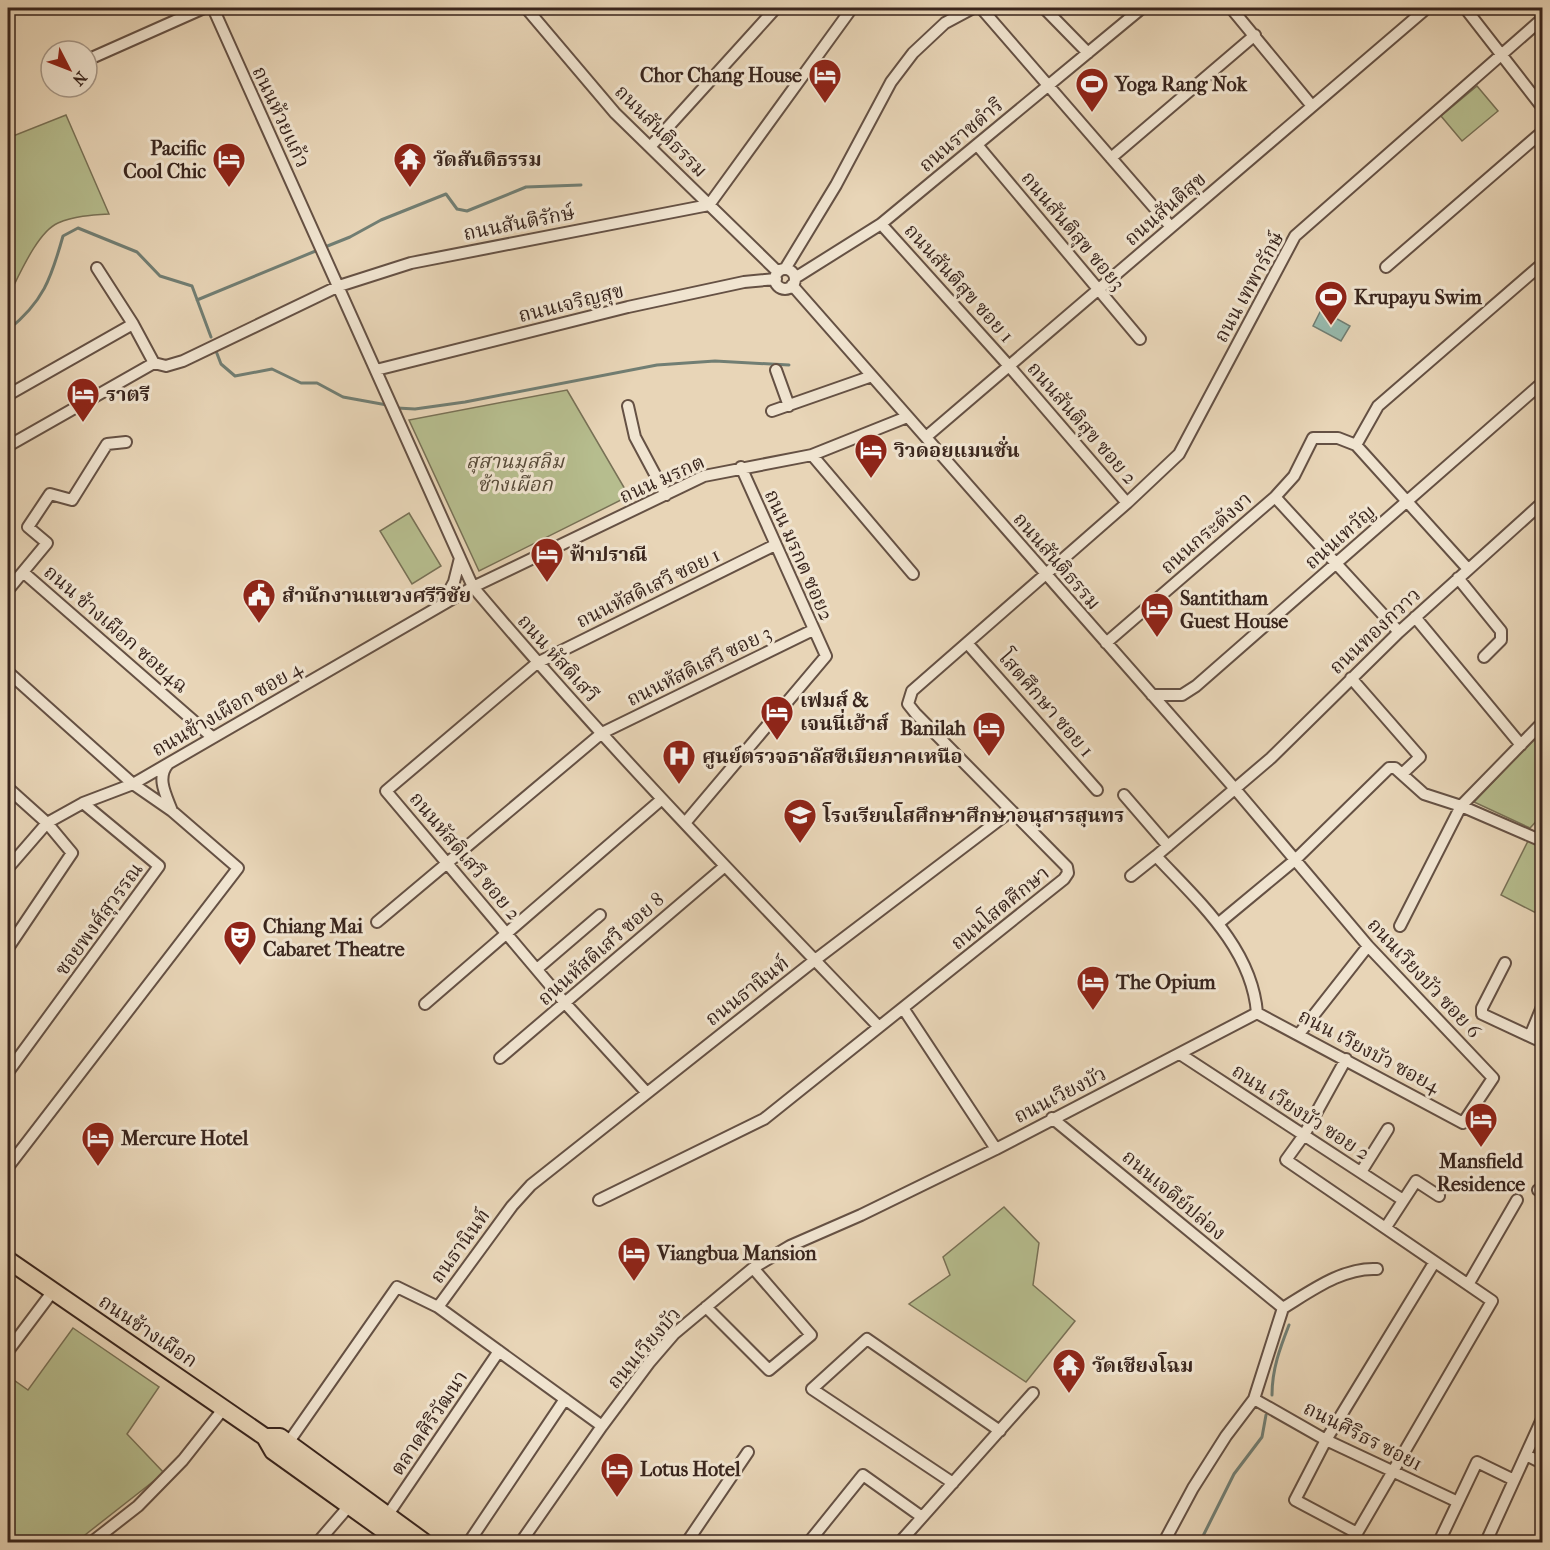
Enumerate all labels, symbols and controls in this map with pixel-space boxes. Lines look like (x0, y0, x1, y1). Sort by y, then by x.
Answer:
north arrow (39, 39, 99, 99)
hotel icon: Chor Chang House (807, 57, 843, 104)
street label: ถนนห้วยแก้ว (248, 63, 314, 171)
place label: Chor Chang House (640, 64, 802, 87)
sports icon: Yoga Rang Nok (1074, 66, 1110, 113)
text: N (68, 68, 91, 90)
place label: Yoga Rang Nok (1114, 73, 1248, 96)
street label: ถนนสันติธรรม (610, 80, 712, 182)
street label: ถนนราชดำริ (914, 93, 1008, 177)
place label: Pacific Cool Chic (123, 137, 206, 183)
hotel icon: Pacific Cool Chic (211, 141, 247, 188)
temple icon: วัดสันติธรรม (392, 141, 428, 188)
place label: วัดสันติธรรม (433, 148, 542, 171)
street label: ถนนสันติสุข ซอย3 (1016, 167, 1130, 296)
street label: ถนนสันติสุข (1120, 167, 1211, 251)
street label: ถนนสันติรักษ์ (461, 201, 577, 245)
street label: ถนนสันติสุข ซอย 1 (899, 219, 1018, 348)
street label: ถนน เทพารักษ์ (1209, 227, 1289, 346)
street label: ถนนเจริญสุข (516, 279, 626, 328)
sports icon: Krupayu Swim (1313, 279, 1349, 326)
place label: Krupayu Swim (1354, 286, 1482, 309)
street label: ถนนสันติสุข ซอย 2 (1022, 357, 1142, 490)
hotel icon: ราตรี (65, 376, 101, 423)
place label: ราตรี (106, 383, 150, 406)
hotel icon: วิวดอยแมนชั่น (853, 432, 889, 479)
place label: วิวดอยแมนชั่น (893, 435, 1020, 462)
park label: สุสานมุสลิม ช้างเผือก (466, 450, 565, 496)
street label: ถนน มรกต (616, 450, 708, 508)
street label: ถนน มรกต ซอย2 (760, 486, 838, 624)
street label: ถนนกระดังงา (1156, 487, 1256, 579)
street label: ถนนเทวัญ (1300, 500, 1380, 574)
street label: ถนนสันติธรรม (1009, 508, 1105, 614)
hotel icon: ฟ้าปราณี (529, 536, 565, 583)
place label: ฟ้าปราณี (570, 543, 648, 566)
street label: ถนนหัสดิเสวี ซอย 1 (572, 543, 724, 633)
street label: ถนน ช้างเผือก ซอย4ฉ (39, 560, 193, 698)
public building icon: สำนักงานแขวงศรีวิชัย (241, 577, 277, 624)
street label: ถนนทองกวาว (1325, 583, 1425, 679)
place label: สำนักงานแขวงศรีวิชัย (282, 584, 471, 607)
place label: Santitham Guest House (1180, 587, 1288, 633)
hotel icon: Santitham Guest House (1139, 591, 1175, 638)
street label: ถนน หัสดิเสวี (513, 609, 603, 707)
street label: ถนนหัสดิเสวี ซอย 3 (623, 621, 775, 711)
street label: โสตศึกษา ซอย 1 (993, 644, 1101, 762)
street label: ถนนช้างเผือก ซอย 4 (148, 656, 307, 761)
place label: เฟมส์ & เจนนี่เฮ้าส์ (800, 689, 889, 735)
hotel icon: เฟมส์ & เจนนี่เฮ้าส์ (759, 694, 795, 741)
hotel icon: Banilah (971, 710, 1007, 757)
place label: Banilah (900, 717, 967, 740)
hospital icon: ศูนย์ตรวจธาลัสซีเมียภาคเหนือ (661, 738, 697, 785)
place label: ศูนย์ตรวจธาลัสซีเมียภาคเหนือ (702, 745, 963, 769)
street label: ถนนหัสดิเสวี ซอย 2 (405, 787, 525, 925)
school or university icon: โรงเรียนโสศึกษาศึกษาอนุสารสุนทร (782, 797, 818, 844)
place label: โรงเรียนโสศึกษาศึกษาอนุสารสุนทร (822, 802, 1124, 828)
street label: ซอยพงศ์สุวรรณ (50, 858, 149, 981)
street label: ถนนโสตศึกษา (944, 859, 1054, 955)
street label: ถนนหัสดิเสวี ซอย 8 (533, 888, 669, 1010)
street label: ถนนเวียงบัว ซอย 6 (1363, 913, 1486, 1043)
place label: Chiang Mai Cabaret Theatre (263, 915, 405, 961)
theatre icon: Chiang Mai Cabaret Theatre (222, 919, 258, 966)
street label: ถนนธานินท์ (701, 951, 793, 1031)
hotel icon: The Opium (1075, 964, 1111, 1011)
place label: The Opium (1115, 971, 1216, 994)
street label: ถนน เวียงบัว ซอย4 (1294, 1004, 1445, 1098)
street label: ถนน เวียงบัว ซอย 2 (1228, 1059, 1374, 1165)
street label: ถนนเวียงบัว (1010, 1062, 1110, 1128)
hotel icon: Mansfield Residence (1463, 1101, 1499, 1148)
hotel icon: Mercure Hotel (80, 1120, 116, 1167)
place label: Mercure Hotel (120, 1127, 249, 1150)
street label: ถนนเจดีย์ปล่อง (1118, 1145, 1230, 1245)
place label: Mansfield Residence (1437, 1150, 1525, 1196)
street label: ถนธานินท์ (425, 1204, 495, 1288)
hotel icon: Viangbua Mansion (616, 1235, 652, 1282)
place label: Viangbua Mansion (656, 1242, 817, 1265)
street label: ถนนช้างเผือก (94, 1290, 202, 1372)
street label: ถนนเวียงบัว (602, 1303, 686, 1393)
temple icon: วัดเชียงโฉม (1051, 1347, 1087, 1394)
place label: วัดเชียงโฉม (1092, 1352, 1193, 1377)
street label: ตลาดศิริวัฒนา (386, 1366, 472, 1480)
street label: ถนนศิริธร ซอย1 (1300, 1396, 1426, 1476)
hotel icon: Lotus Hotel (599, 1451, 635, 1498)
place label: Lotus Hotel (640, 1458, 741, 1481)

